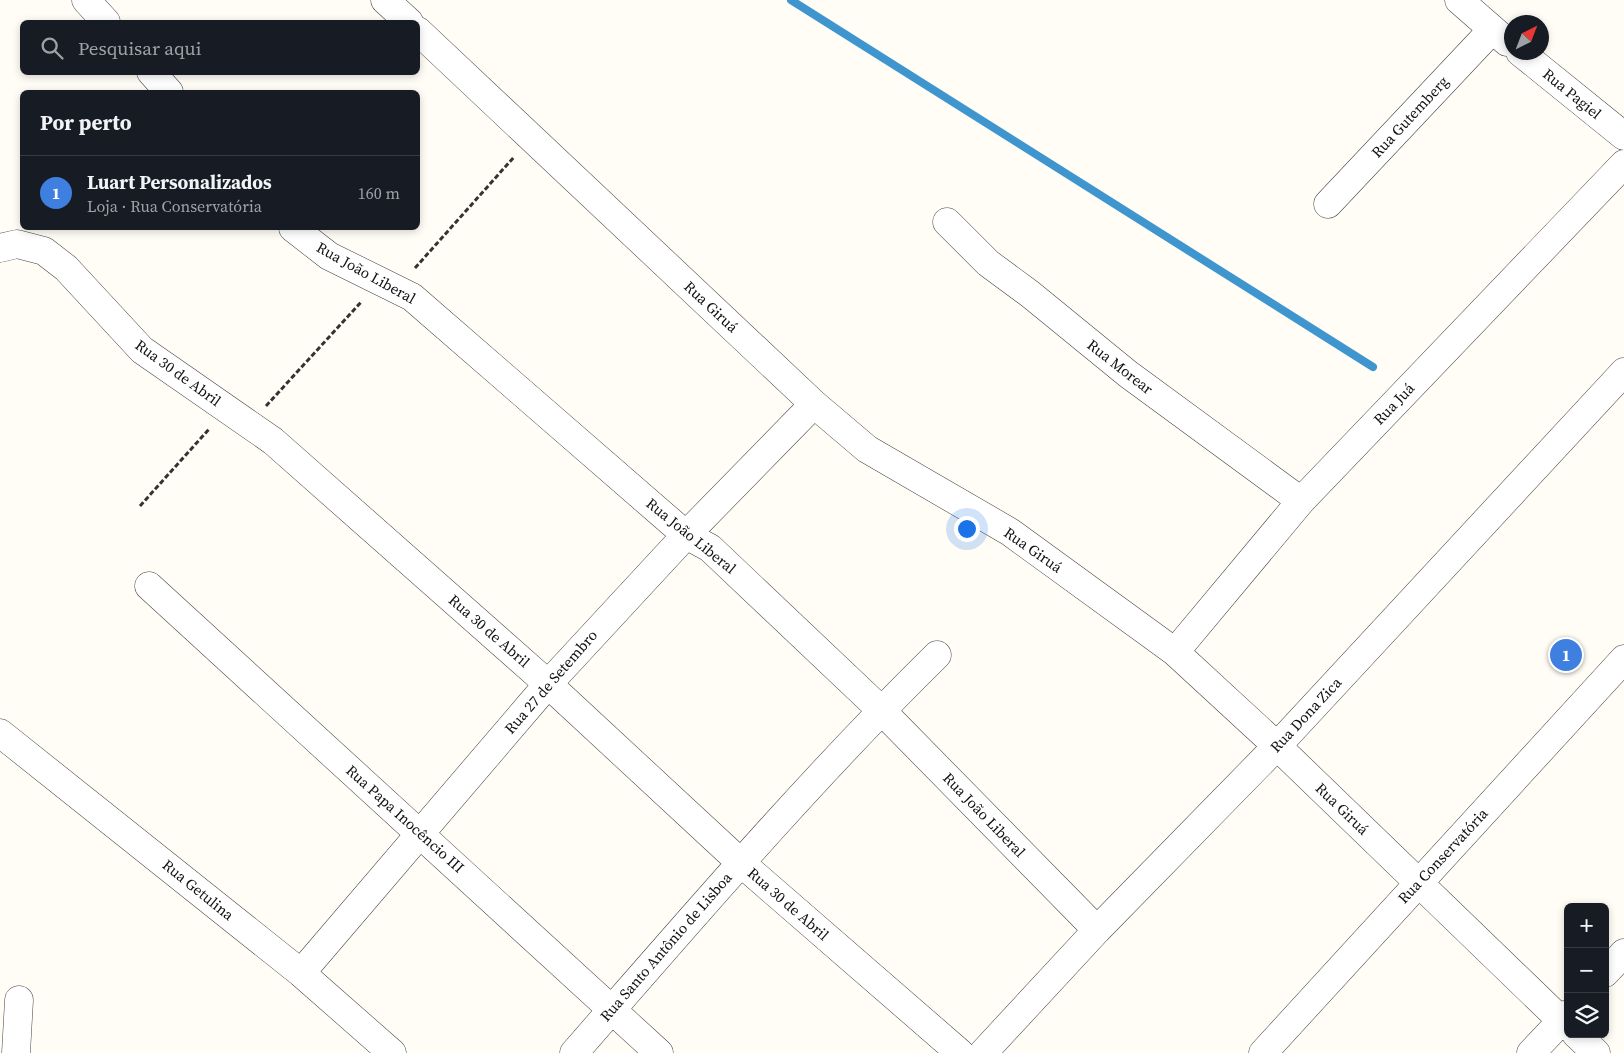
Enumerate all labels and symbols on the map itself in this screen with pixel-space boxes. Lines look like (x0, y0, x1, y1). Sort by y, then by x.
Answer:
north arrow (1504, 15, 1549, 60)
street label: Rua Pagiel (1539, 63, 1607, 124)
street label: Rua Gutemberg (1366, 71, 1453, 162)
street label: Rua João Liberal (313, 237, 420, 309)
street label: Rua Giruá (680, 276, 743, 337)
street label: Rua 30 de Abril (131, 334, 226, 411)
street label: Rua Morear (1083, 334, 1158, 399)
street label: Rua Juá (1368, 378, 1419, 429)
street label: Rua João Liberal (642, 493, 741, 579)
your location (954, 516, 980, 542)
street label: Rua Giruá (1000, 522, 1067, 578)
street label: Rua 30 de Abril (444, 589, 535, 672)
street label: Rua 27 de Setembro (499, 625, 602, 738)
pin: 1 (1550, 636, 1582, 674)
street label: Rua Dona Zica (1265, 672, 1346, 757)
street label: Rua Papa Inocêncio III (342, 760, 469, 878)
street label: Rua João Liberal (938, 768, 1031, 862)
street label: Rua Giruá (1311, 778, 1374, 840)
street label: Rua Conservatória (1393, 803, 1493, 908)
street label: Rua Getulina (158, 854, 239, 925)
street label: Rua 30 de Abril (743, 862, 834, 945)
street label: Rua Santo Antônio de Lisboa (595, 867, 737, 1026)

